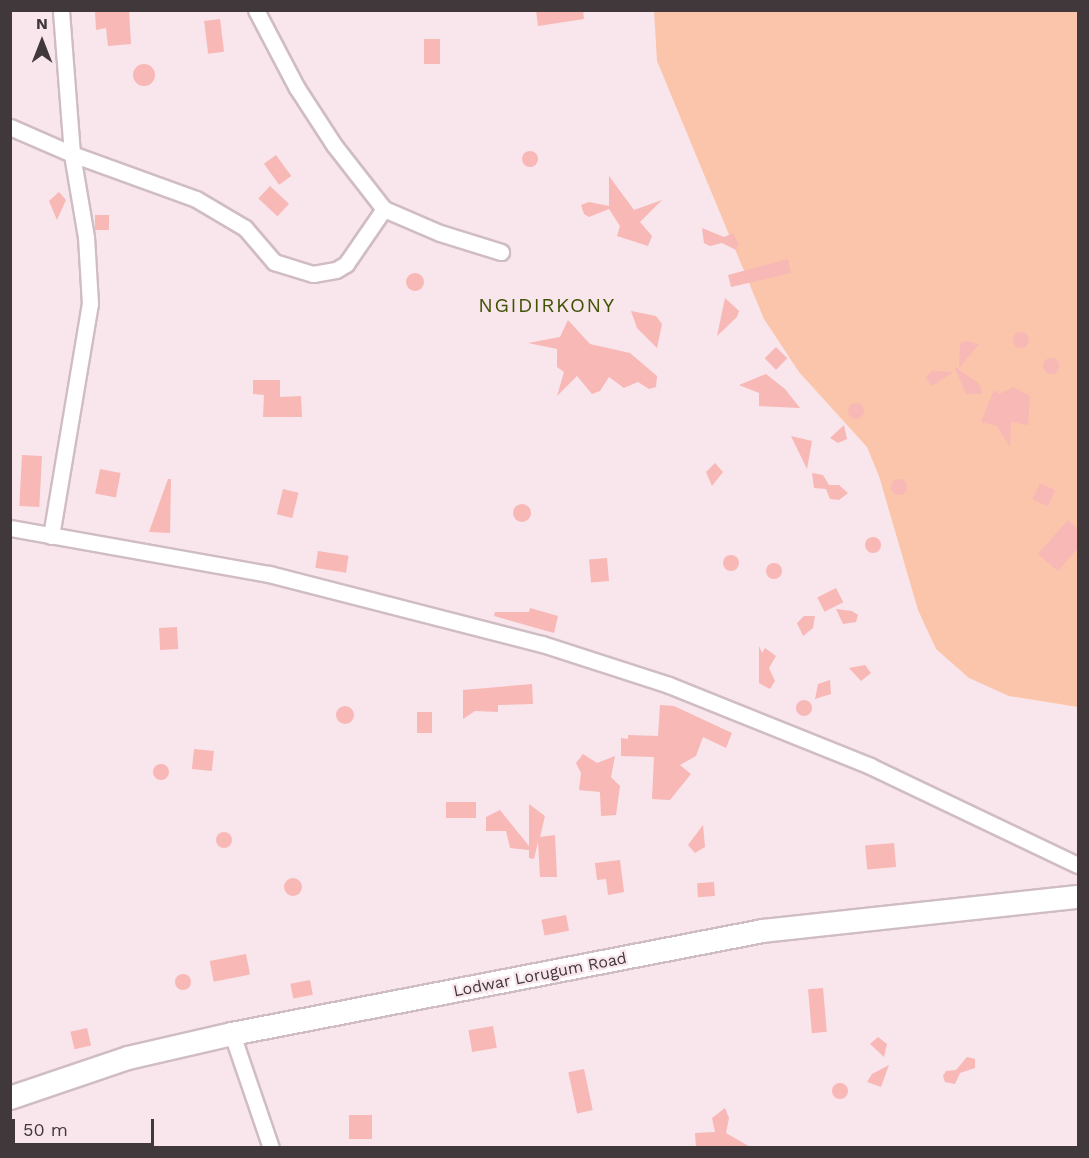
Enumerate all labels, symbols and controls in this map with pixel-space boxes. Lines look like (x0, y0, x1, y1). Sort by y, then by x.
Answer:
north arrow (12, 12, 72, 72)
text: N (36, 14, 48, 33)
district label: NGIDIRKONY (478, 293, 616, 317)
street label: Lodwar Lorugum Road (451, 949, 629, 1001)
scale bar (15, 1107, 158, 1145)
text: 50 m (23, 1119, 68, 1140)

